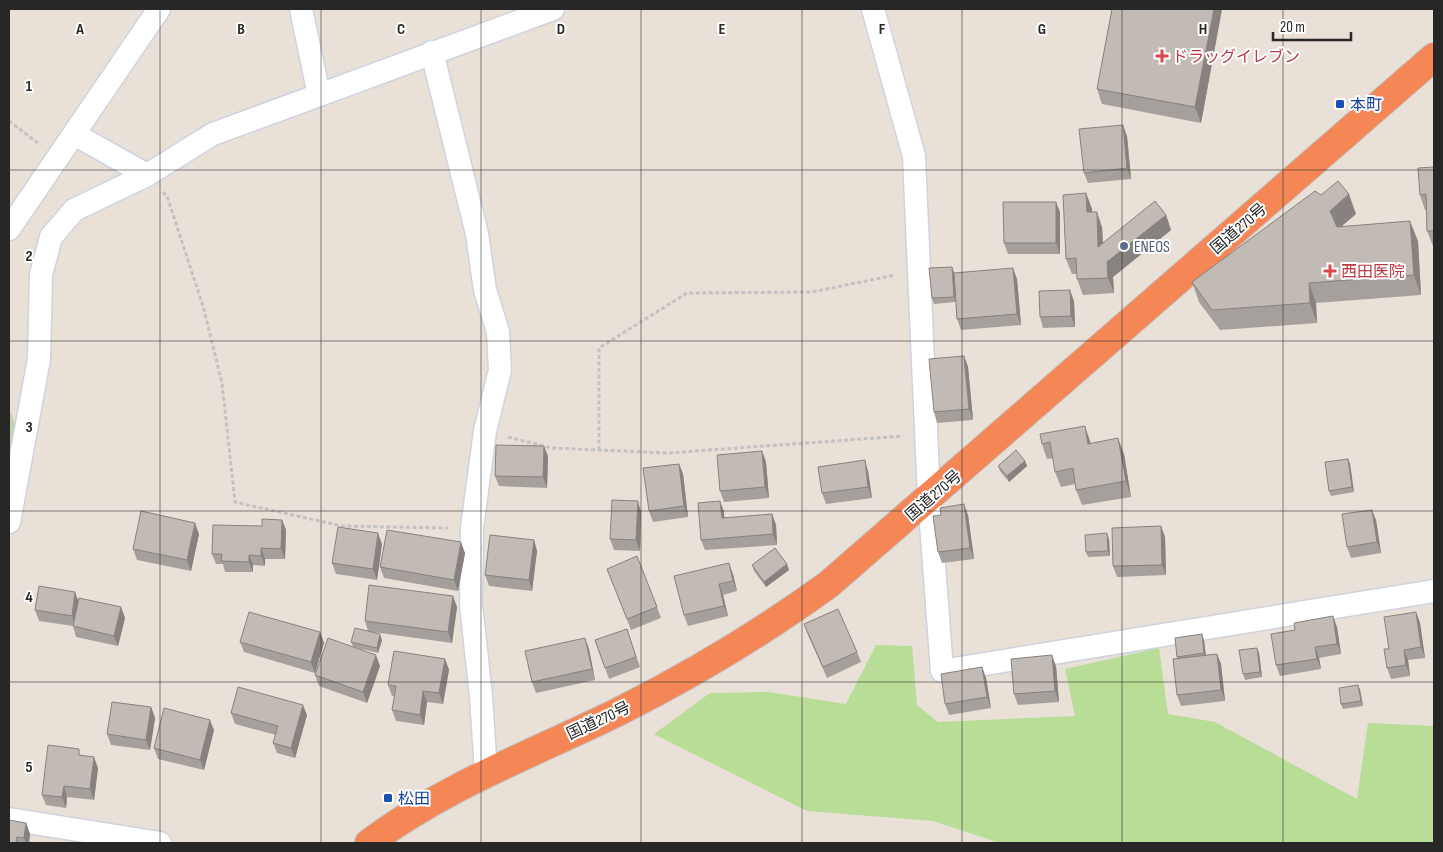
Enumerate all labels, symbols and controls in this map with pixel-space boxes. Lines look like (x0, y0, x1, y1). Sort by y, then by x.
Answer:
scale bar (1273, 10, 1350, 42)
text: 20 m (1280, 18, 1305, 37)
text: A (75, 20, 84, 39)
text: B (237, 20, 245, 39)
text: C (397, 20, 405, 39)
text: D (557, 20, 565, 39)
text: E (719, 20, 726, 39)
text: F (879, 20, 886, 39)
text: G (1038, 20, 1046, 39)
text: H (1199, 20, 1207, 39)
place label: ドラッグイレブン (1172, 48, 1300, 67)
marker: ドラッグイレブン (1156, 50, 1168, 62)
text: 1 (26, 77, 33, 96)
place label: 本町 (1350, 96, 1382, 115)
marker: 本町 (1334, 98, 1346, 110)
street label: 国道270号 (1207, 200, 1271, 259)
place label: ENEOS (1134, 238, 1170, 257)
marker: ENEOS (1118, 240, 1130, 252)
text: 2 (25, 247, 33, 266)
place label: 西田医院 (1341, 263, 1405, 282)
marker: 西田医院 (1323, 264, 1337, 278)
text: 3 (25, 418, 33, 437)
street label: 国道270号 (902, 467, 966, 526)
text: 4 (25, 588, 33, 607)
street label: 国道270号 (564, 698, 634, 744)
text: 5 (25, 758, 33, 777)
place label: 松田 (398, 790, 430, 809)
marker: 松田 (382, 792, 394, 804)

